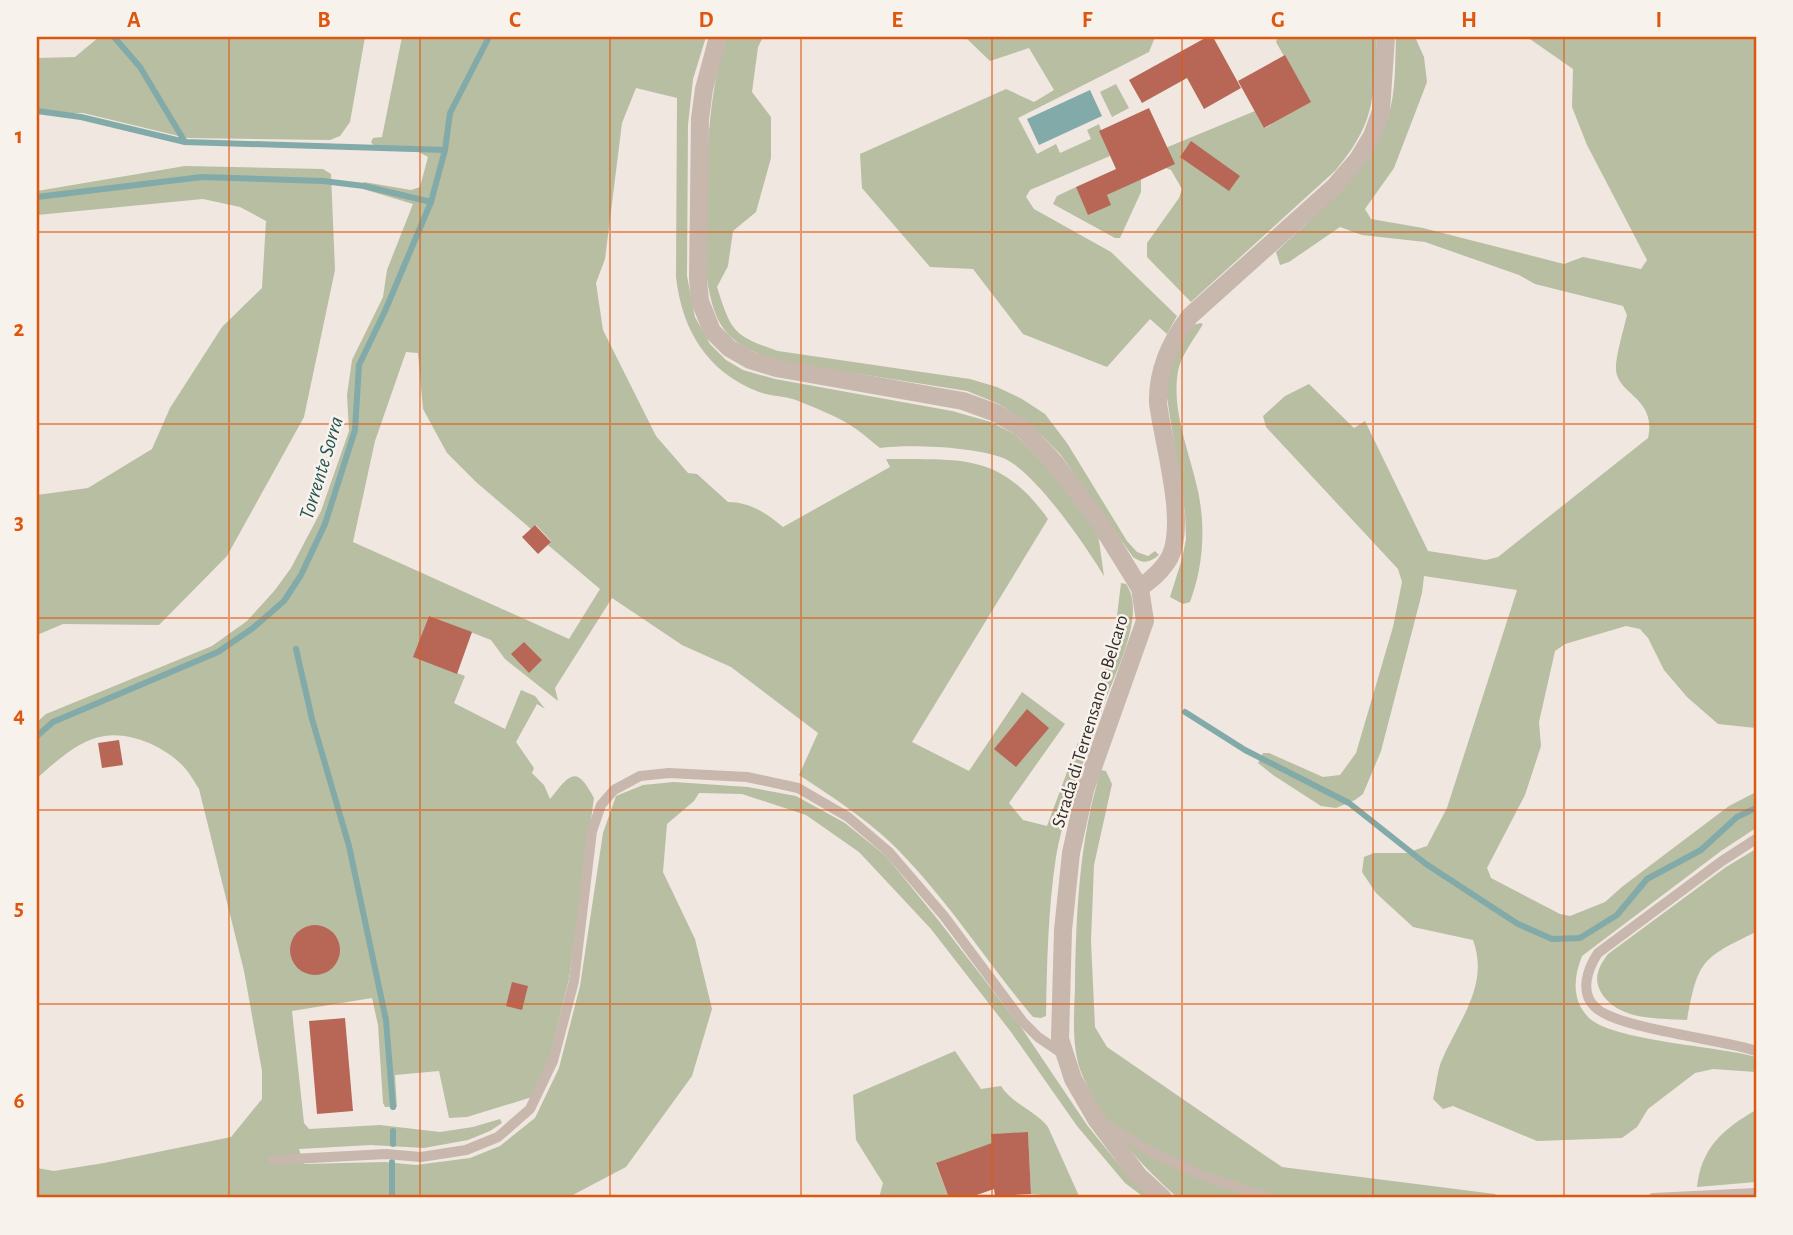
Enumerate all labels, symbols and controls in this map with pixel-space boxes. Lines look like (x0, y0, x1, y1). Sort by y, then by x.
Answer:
text: A (127, 9, 141, 32)
text: B (317, 9, 331, 32)
text: C (509, 9, 521, 32)
text: D (698, 9, 714, 32)
text: E (891, 9, 903, 32)
text: F (1082, 9, 1093, 32)
text: G (1271, 9, 1285, 32)
text: H (1461, 9, 1477, 32)
text: I (1656, 9, 1662, 32)
text: 1 (15, 125, 23, 148)
text: 2 (14, 318, 25, 341)
water label: Torrente Sorra (296, 414, 347, 522)
text: 3 (14, 511, 24, 534)
street label: Strada di Terrensano e Belcaro (1049, 613, 1132, 830)
text: 4 (13, 704, 25, 727)
text: 5 (14, 897, 24, 920)
text: 6 (13, 1090, 25, 1113)

